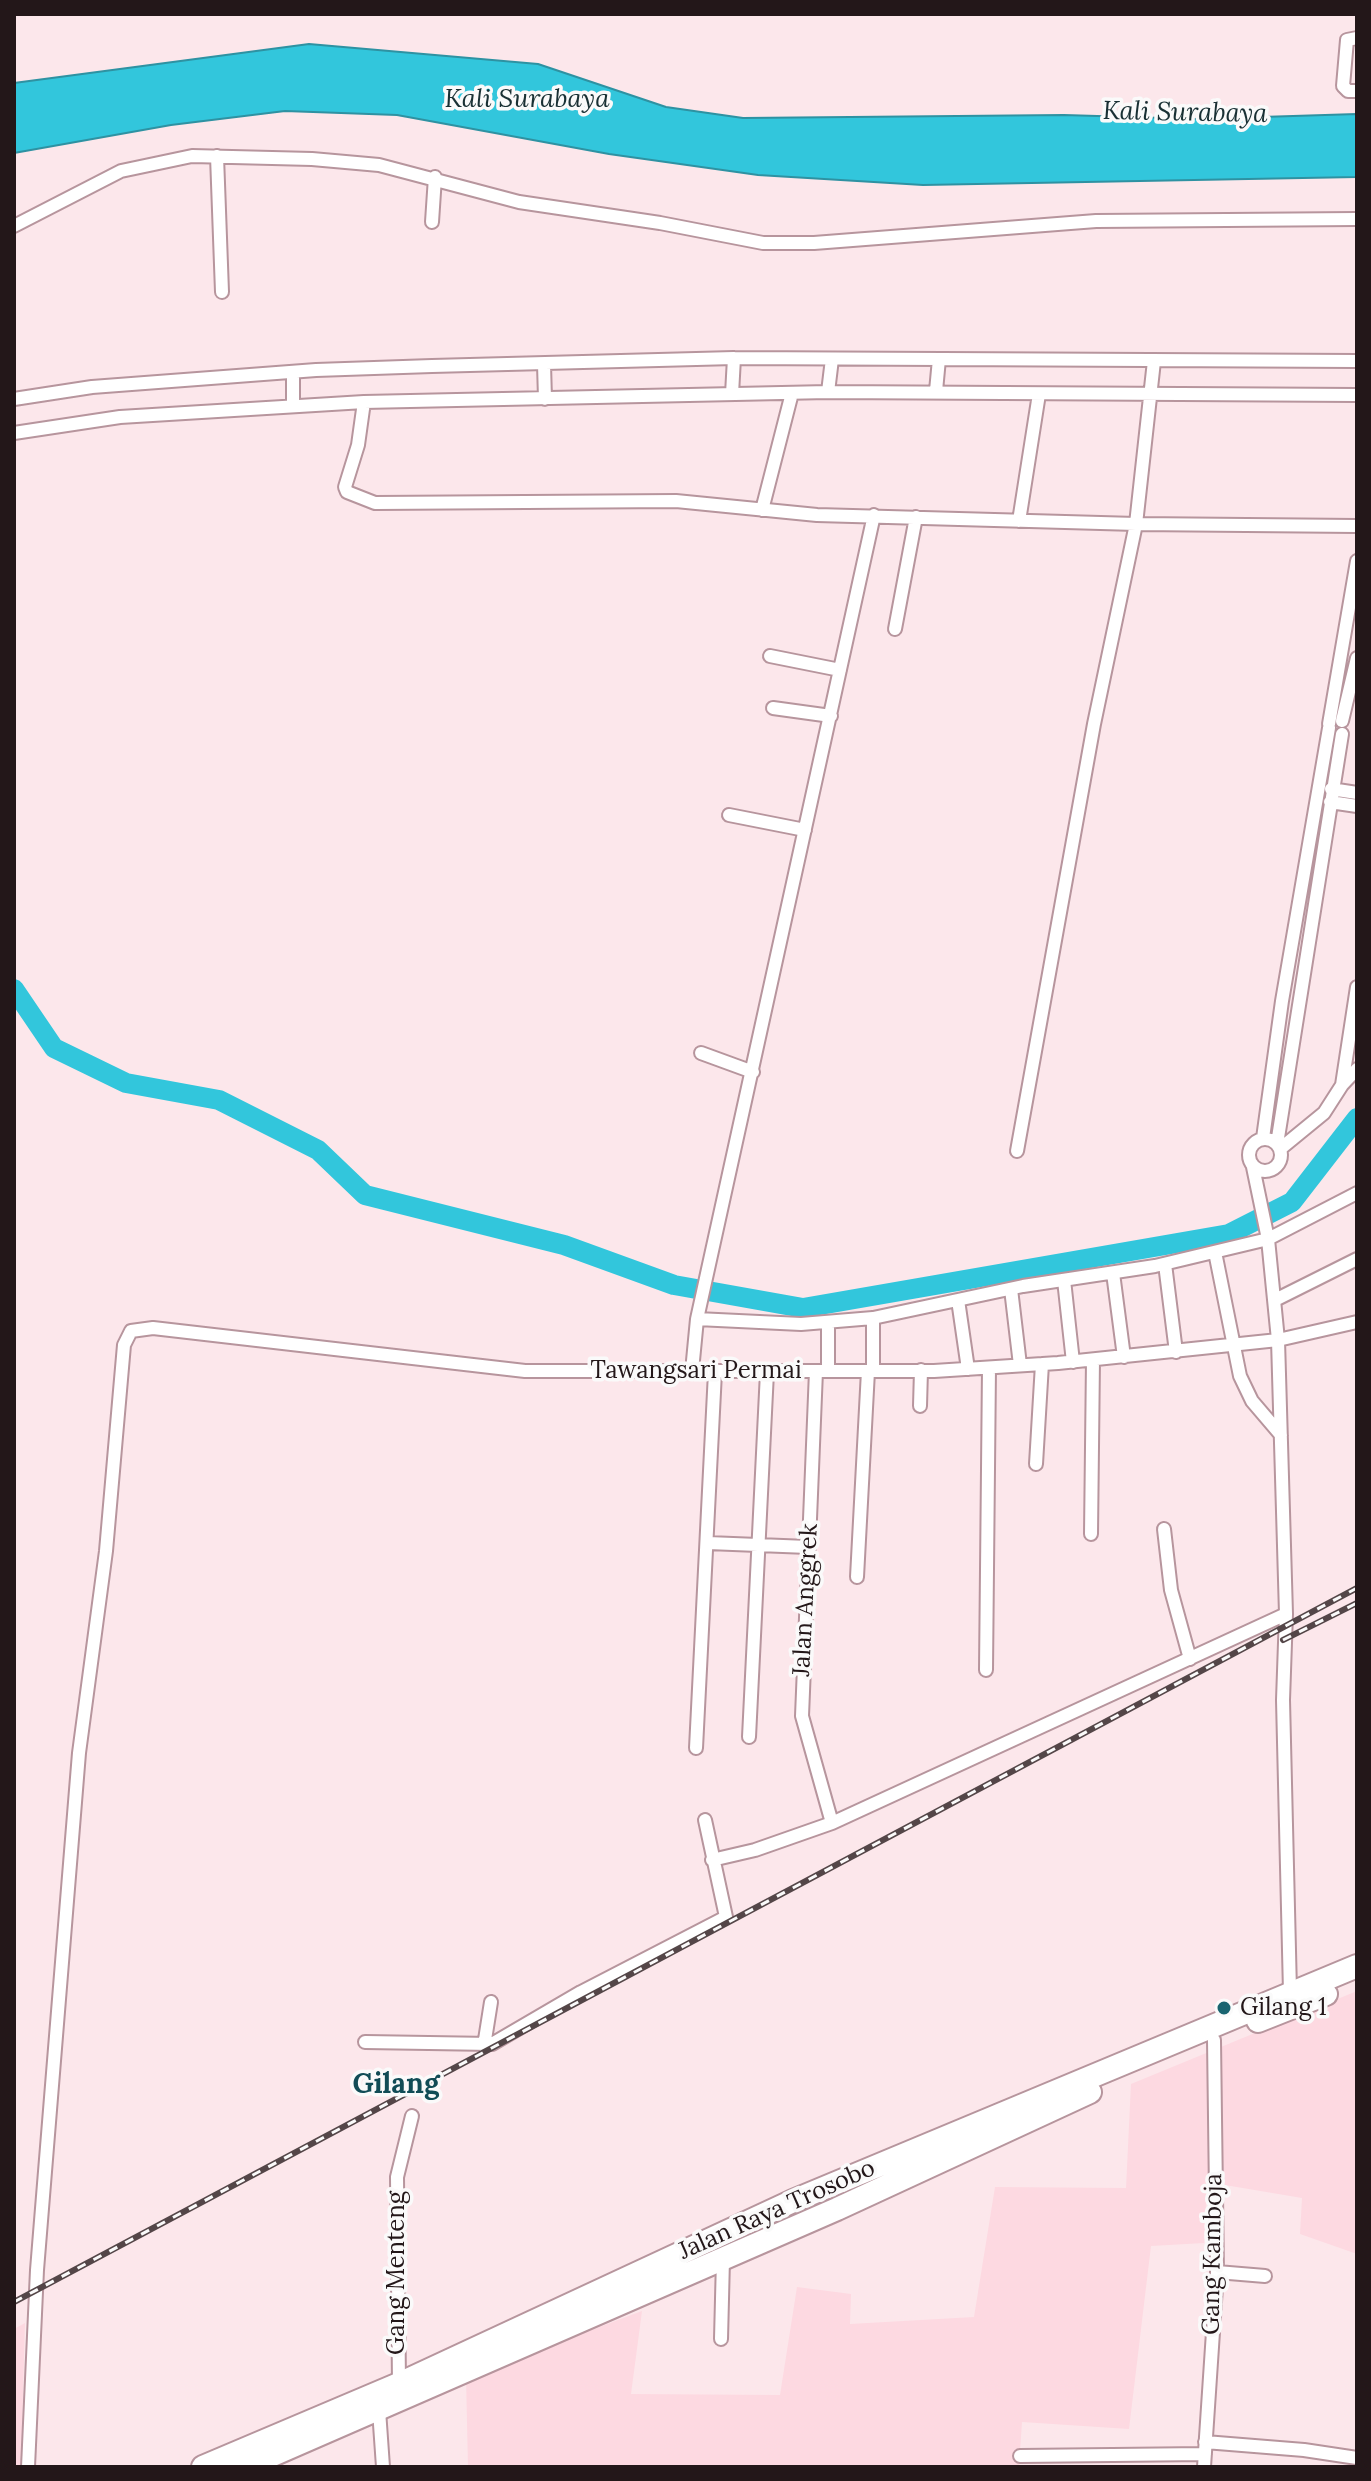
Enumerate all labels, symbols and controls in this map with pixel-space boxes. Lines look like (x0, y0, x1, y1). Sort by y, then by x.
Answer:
water label: Kali Surabaya (445, 84, 609, 116)
water label: Kali Surabaya (1102, 96, 1268, 130)
street label: Tawangsari Permai (590, 1357, 802, 1385)
street label: Jalan Anggrek (788, 1523, 824, 1677)
place label: Gilang 1 (1240, 1994, 1327, 2022)
marker: Gilang 1 (1215, 1999, 1233, 2017)
district label: Gilang (353, 2068, 439, 2102)
street label: Jalan Raya Trosobo (674, 2154, 880, 2266)
street label: Gang Kamboja (1197, 2173, 1229, 2335)
street label: Gang Menteng (383, 2191, 411, 2355)

